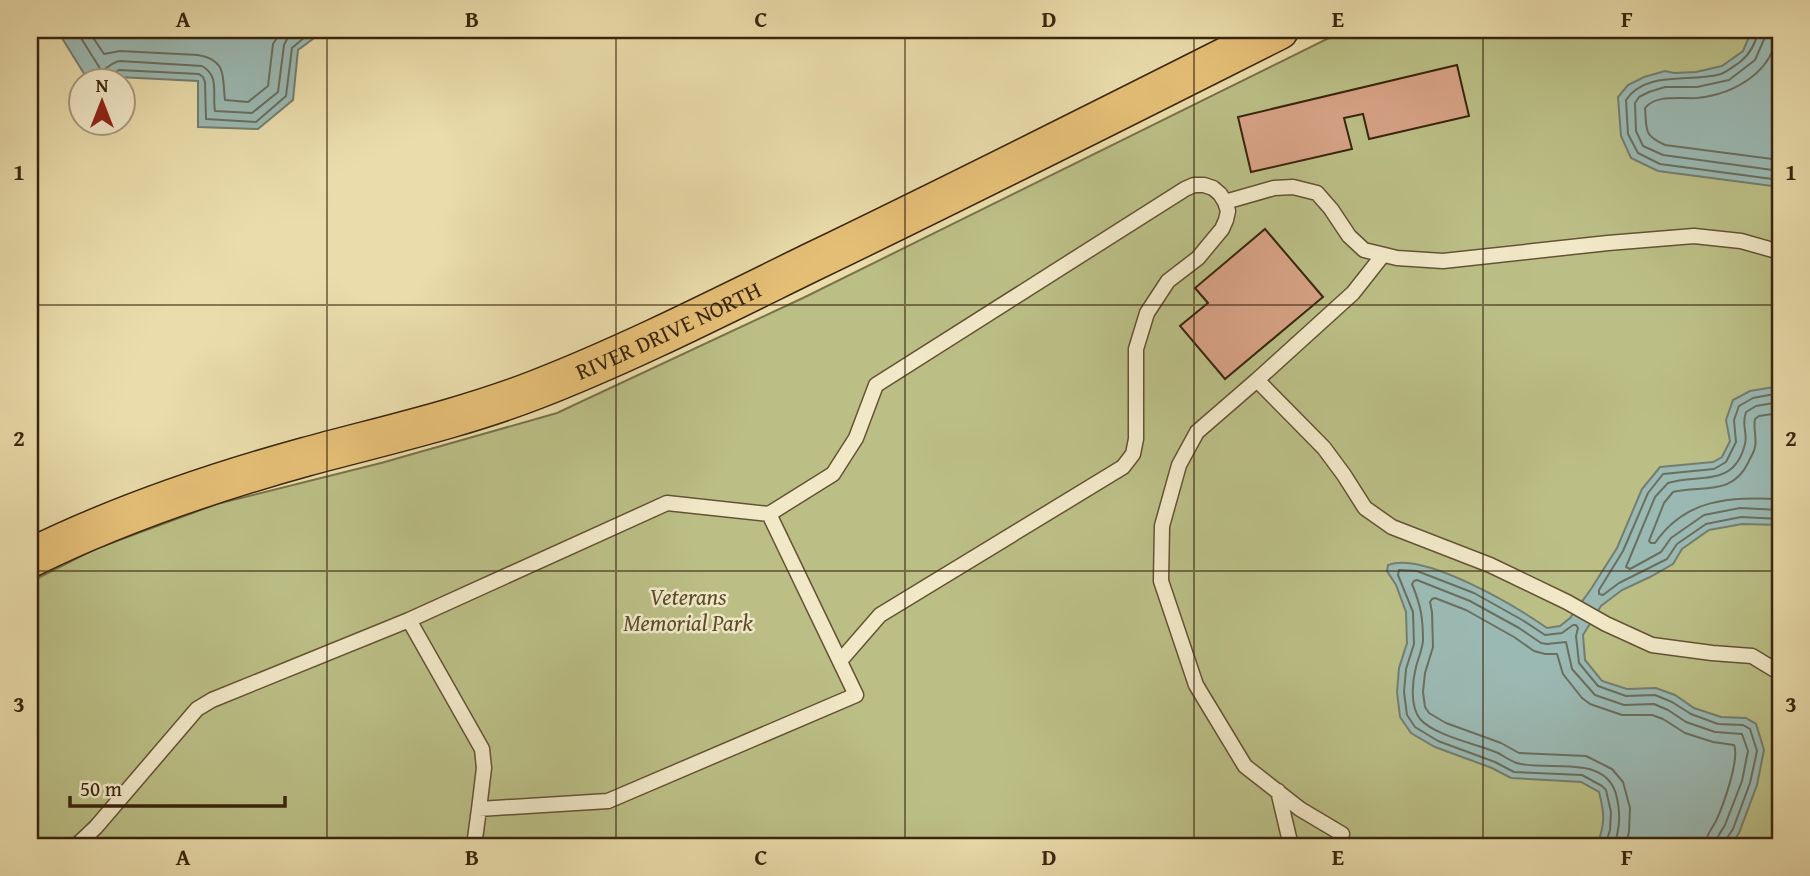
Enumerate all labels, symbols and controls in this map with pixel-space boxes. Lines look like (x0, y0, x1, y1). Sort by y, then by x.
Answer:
text: A (176, 2, 191, 35)
text: B (465, 2, 479, 35)
text: C (754, 2, 768, 35)
text: D (1042, 2, 1057, 35)
text: E (1332, 2, 1344, 35)
text: F (1621, 2, 1633, 35)
north arrow (66, 66, 136, 136)
text: N (96, 71, 109, 99)
text: 1 (13, 155, 25, 188)
text: 1 (1785, 155, 1797, 188)
street label: RIVER DRIVE NORTH (570, 273, 767, 388)
text: 2 (13, 421, 25, 454)
text: 2 (1785, 421, 1797, 454)
park label: Veterans Memorial Park (623, 580, 753, 639)
text: 3 (13, 687, 25, 720)
text: 3 (1785, 687, 1797, 720)
scale bar (70, 764, 285, 808)
text: 50 m (80, 773, 122, 804)
text: A (176, 840, 191, 873)
text: B (465, 840, 479, 873)
text: C (754, 840, 768, 873)
text: D (1042, 840, 1057, 873)
text: E (1332, 840, 1344, 873)
text: F (1621, 840, 1633, 873)

